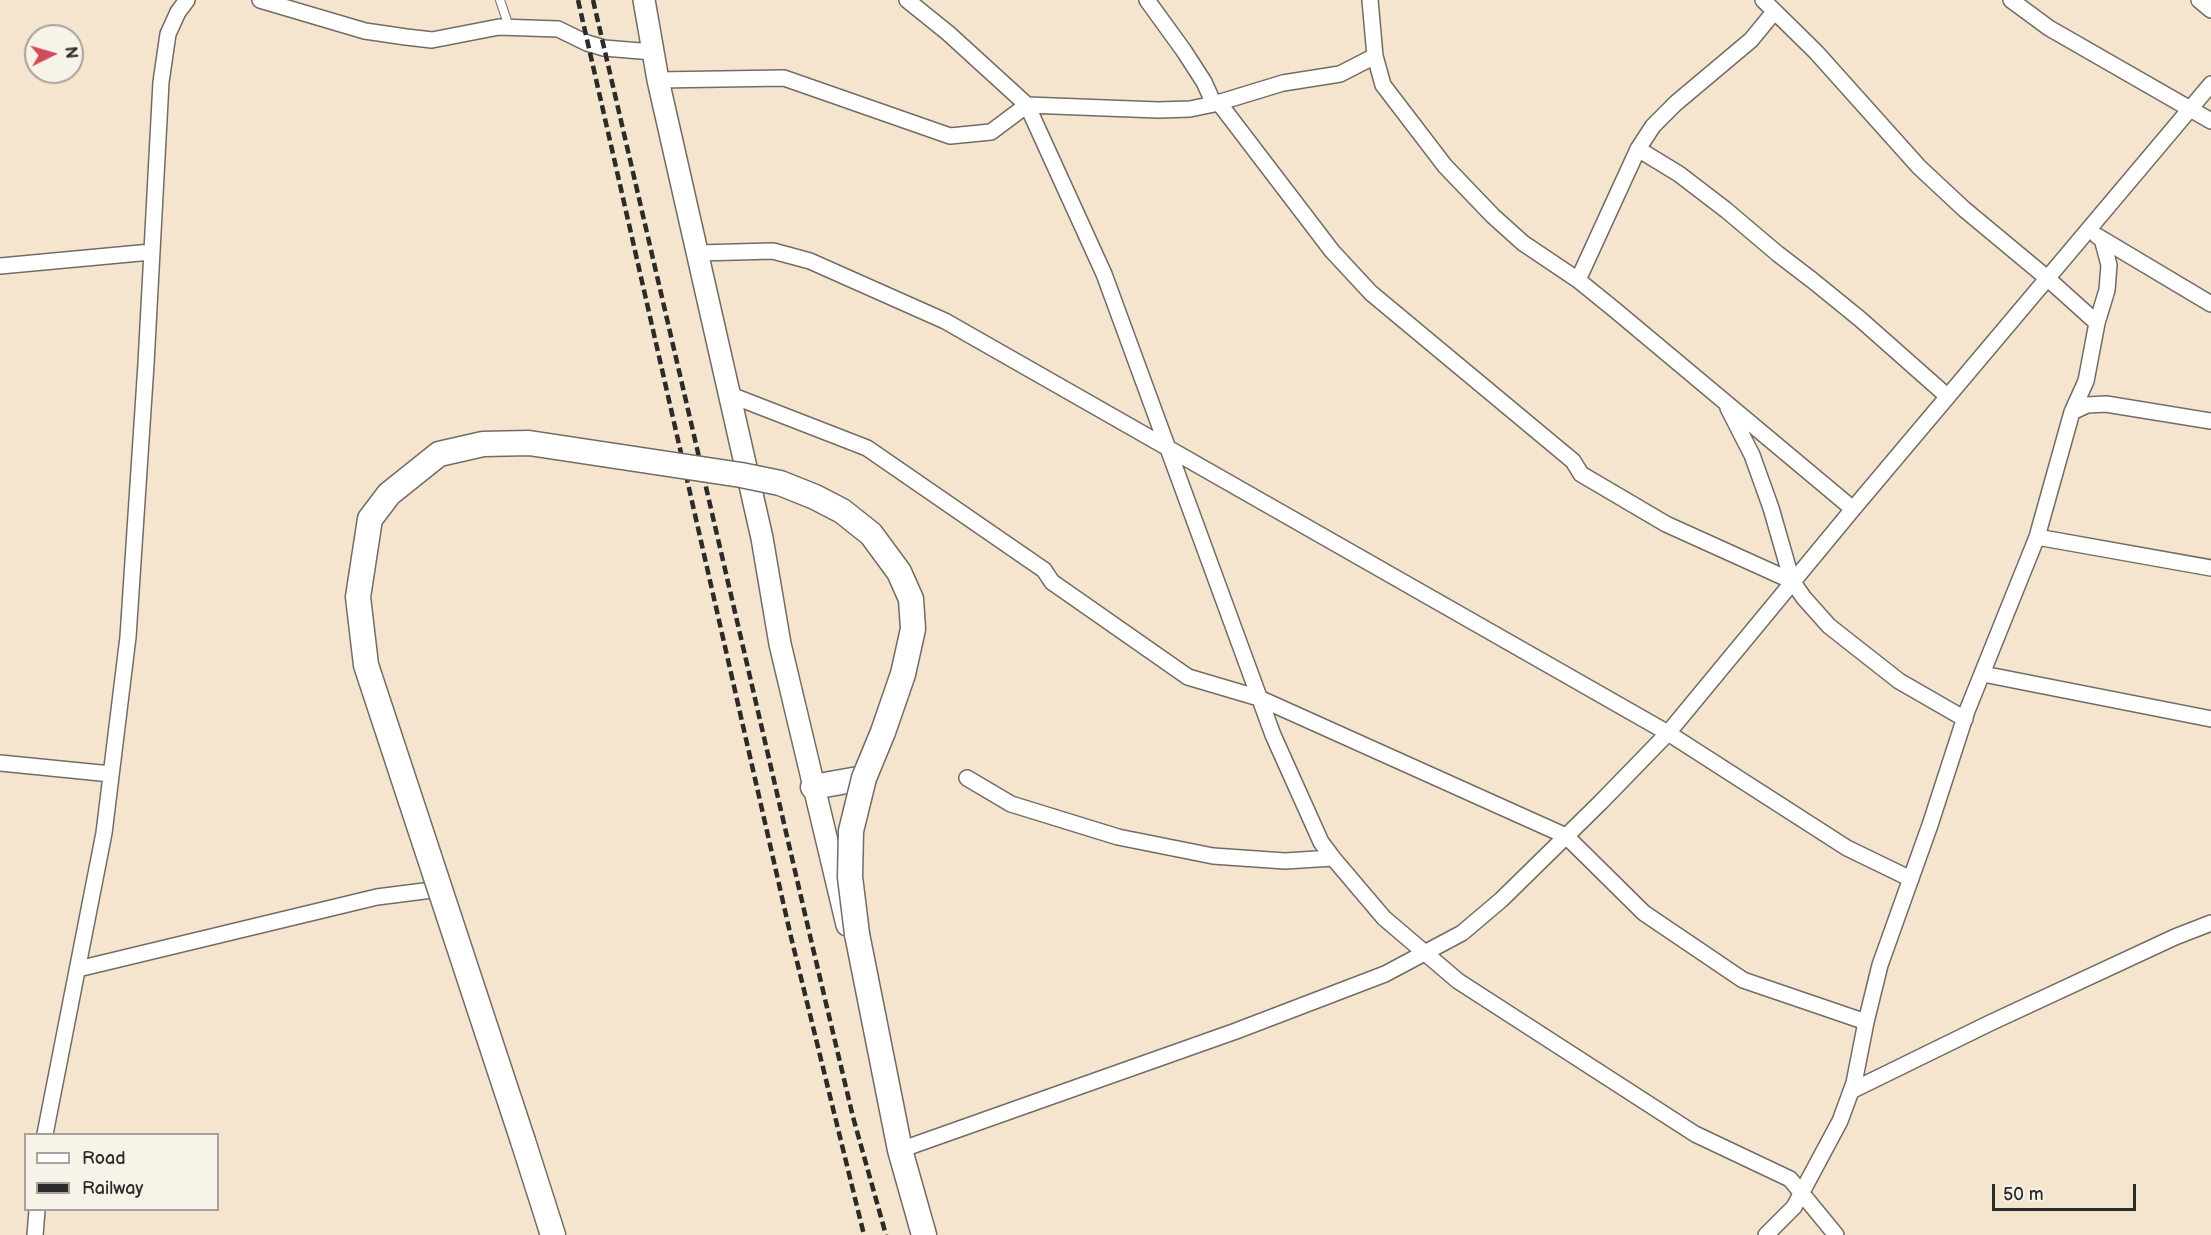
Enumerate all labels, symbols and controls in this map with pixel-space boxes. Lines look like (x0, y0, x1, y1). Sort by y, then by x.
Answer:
north arrow (24, 24, 84, 84)
text: N (60, 46, 80, 59)
legend (24, 1133, 219, 1211)
text: Road (82, 1148, 126, 1169)
scale bar (1995, 1172, 2139, 1210)
text: Railway (82, 1178, 144, 1199)
text: 50 m (2003, 1184, 2044, 1205)

